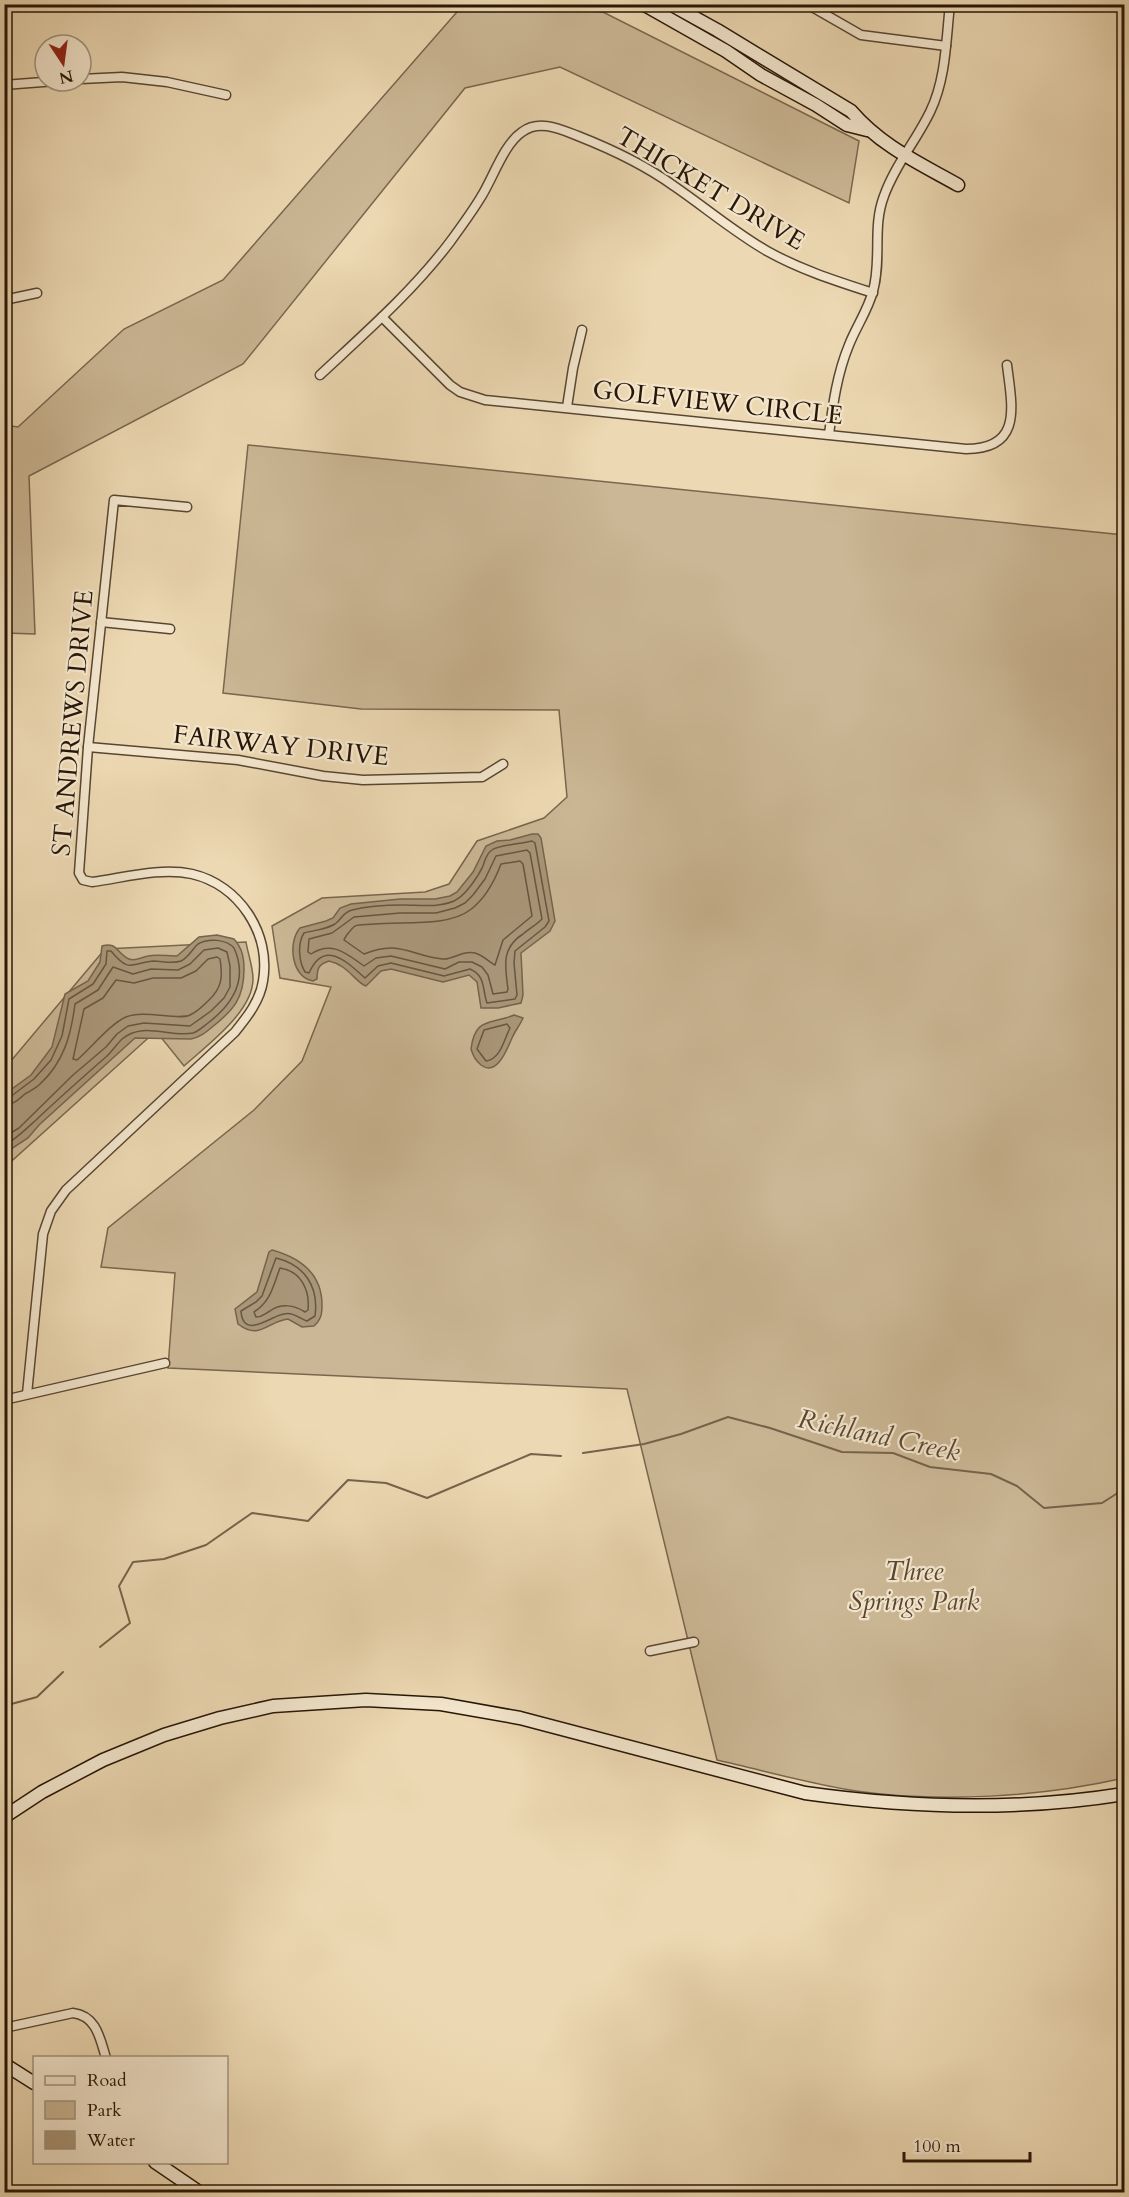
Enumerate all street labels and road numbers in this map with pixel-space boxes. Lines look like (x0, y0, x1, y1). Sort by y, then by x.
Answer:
street label: THICKET DRIVE (610, 118, 812, 259)
street label: GOLFVIEW CIRCLE (591, 372, 845, 433)
street label: ST ANDREWS DRIVE (43, 589, 102, 857)
street label: FAIRWAY DRIVE (171, 717, 391, 774)

